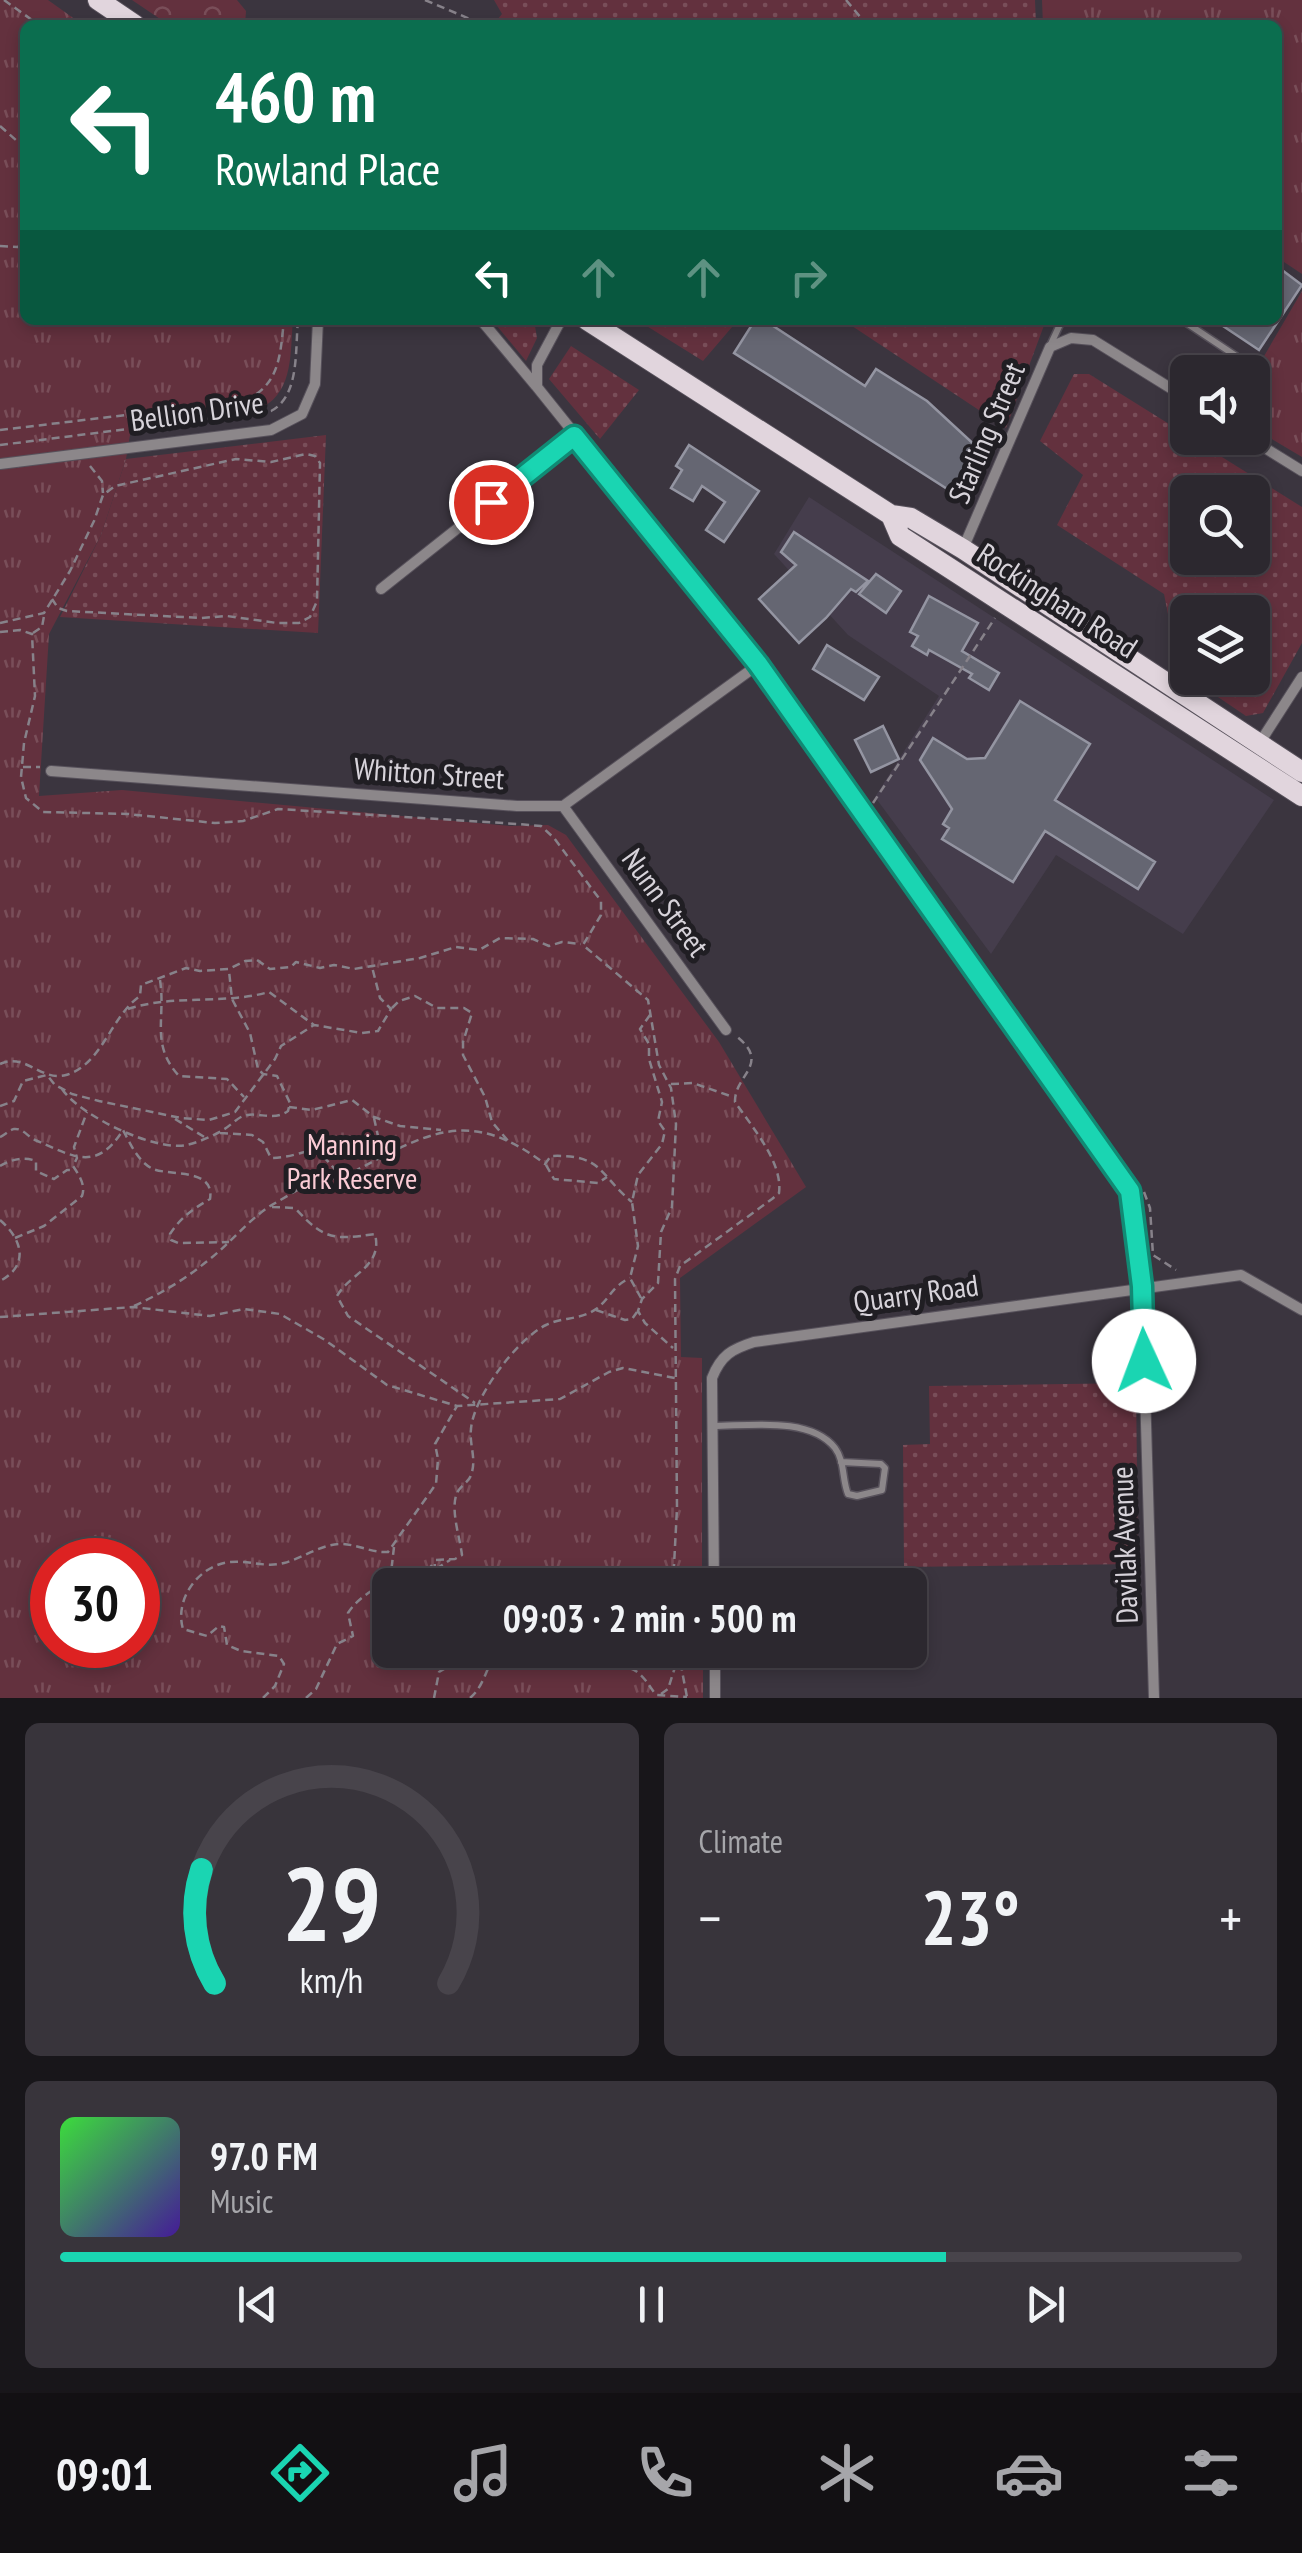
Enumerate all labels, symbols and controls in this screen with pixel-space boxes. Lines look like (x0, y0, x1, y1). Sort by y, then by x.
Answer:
text: 460 m (215, 51, 376, 141)
icon: left (50, 60, 180, 190)
text: Rowland Place (215, 139, 440, 197)
icon: left (466, 250, 521, 305)
icon: ahead (571, 250, 626, 305)
icon: ahead (676, 250, 731, 305)
icon: right (781, 250, 836, 305)
street label: Starling Street (938, 355, 1033, 509)
map controls (1170, 355, 1270, 695)
button: sound (1170, 355, 1270, 455)
street label: Bellion Drive (128, 382, 266, 439)
pin (449, 460, 534, 545)
icon: arrive (464, 475, 519, 530)
button: search (1170, 475, 1270, 575)
street label: Rockingham Road (970, 533, 1145, 666)
button: layers (1170, 595, 1270, 695)
street label: Whitton Street (353, 748, 506, 797)
street label: Nunn Street (614, 841, 719, 964)
park label: Manning Park Reserve (287, 1124, 417, 1197)
street label: Quarry Road (851, 1264, 981, 1321)
position arrow (1092, 1309, 1196, 1413)
street label: Davilak Avenue (1101, 1466, 1146, 1624)
speed limit sign: 30 (30, 1538, 160, 1668)
text: 09:03 · 2 min · 500 m (503, 1593, 796, 1642)
text: Climate (699, 1820, 783, 1862)
text: 29 (282, 1835, 381, 1970)
text: 23° (921, 1869, 1020, 1966)
text: − (699, 1882, 721, 1953)
text: + (1219, 1882, 1242, 1953)
text: km/h (300, 1957, 363, 2003)
text: 97.0 FM (210, 2131, 318, 2180)
text: Music (210, 2180, 273, 2222)
icon: previous (230, 2277, 285, 2332)
icon: pause (624, 2277, 679, 2332)
icon: next (1018, 2277, 1073, 2332)
icon: directions (265, 2438, 335, 2508)
icon: music (448, 2438, 518, 2508)
icon: phone (630, 2438, 700, 2508)
icon: climate (812, 2438, 882, 2508)
icon: car (994, 2438, 1064, 2508)
icon: filters (1176, 2438, 1246, 2508)
text: 09:01 (56, 2444, 153, 2502)

